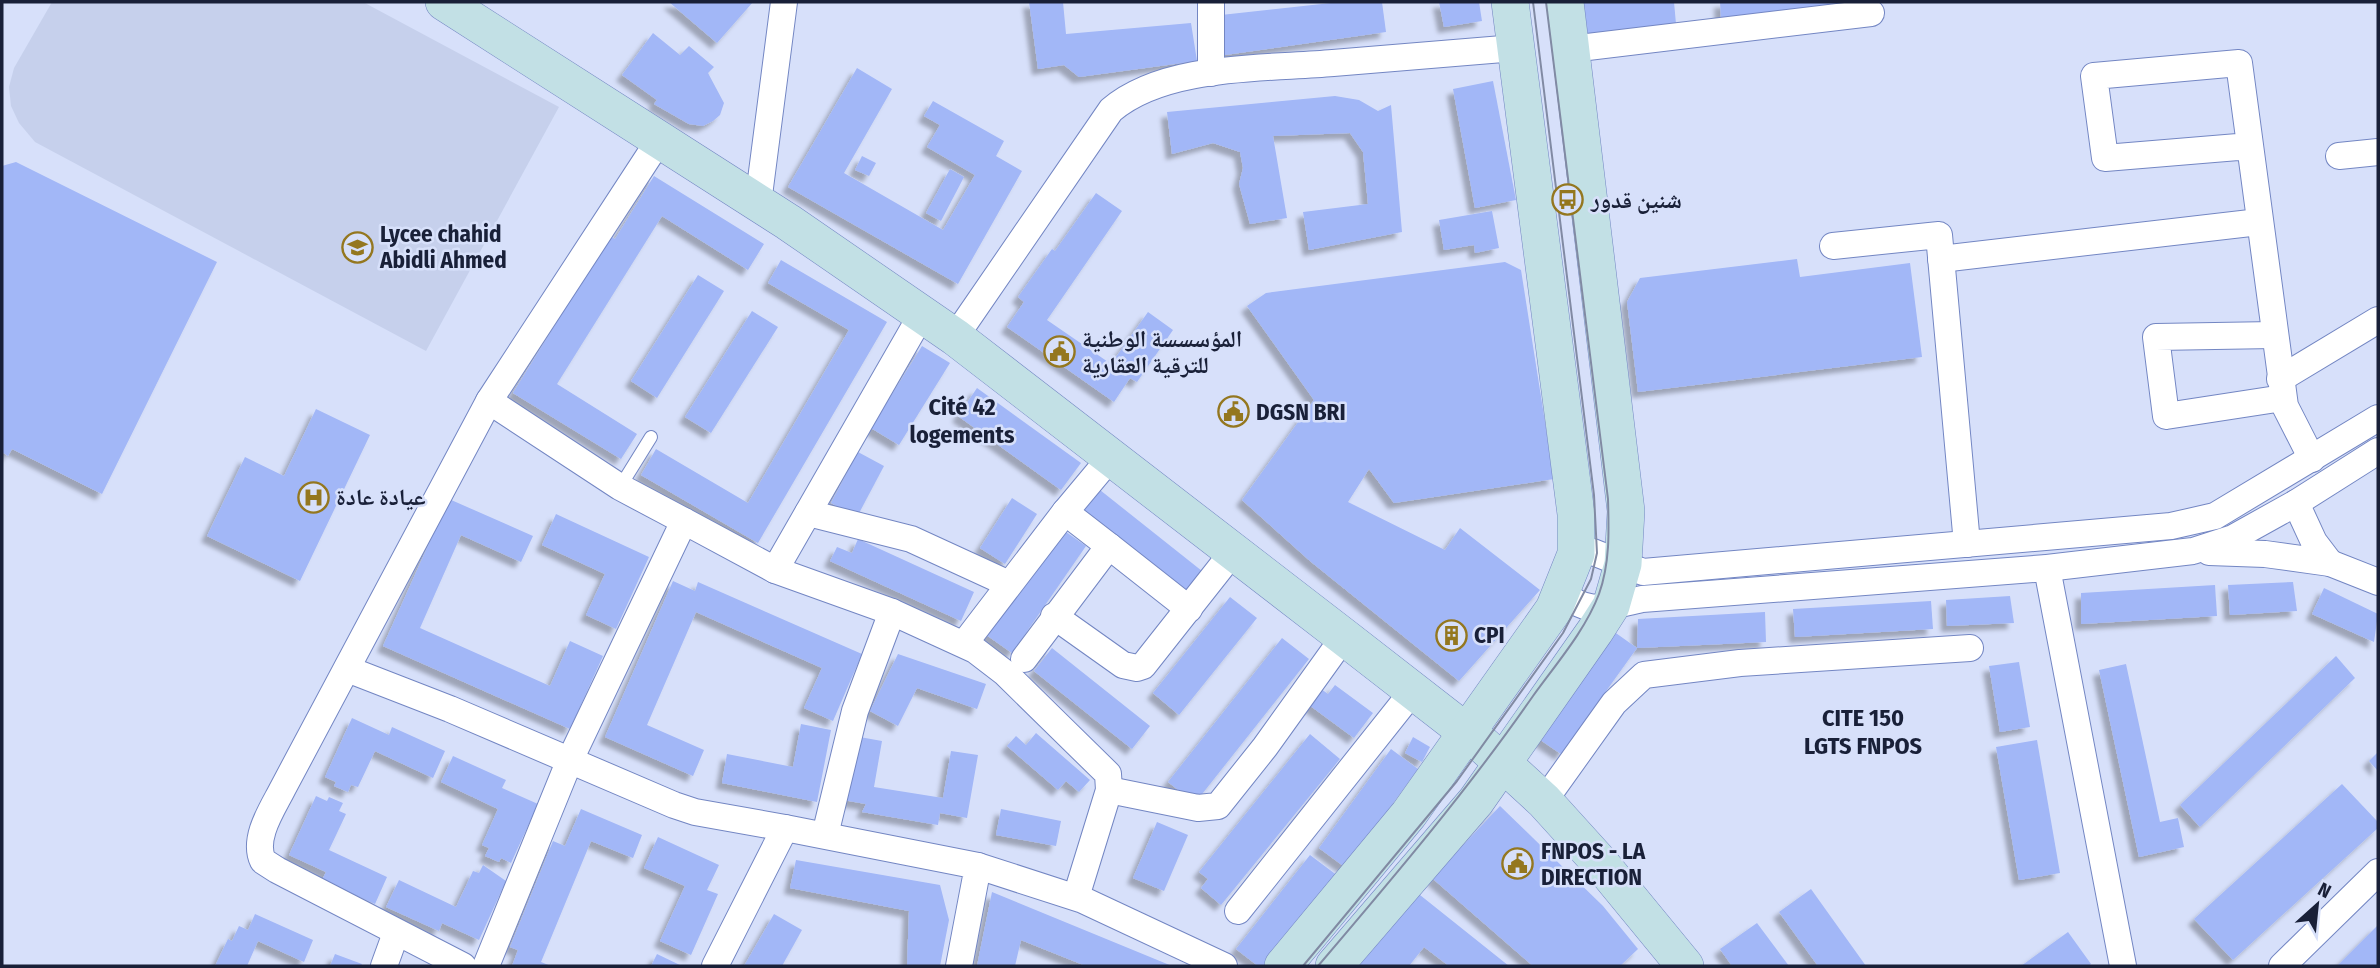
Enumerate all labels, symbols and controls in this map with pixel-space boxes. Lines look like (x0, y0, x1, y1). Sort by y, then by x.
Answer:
bus stop icon: شنين قدور (1551, 183, 1585, 217)
place label: شنين قدور (1590, 186, 1682, 214)
place label: Lycee chahid Abidli Ahmed (379, 220, 507, 274)
school or university icon: Lycee chahid Abidli Ahmed (340, 230, 374, 264)
place label: المؤسسسة الوطنية للترقية العقارية (1082, 325, 1242, 379)
public building icon: المؤسسسة الوطنية للترقية العقارية (1042, 335, 1076, 369)
district label: Cité 42 logements (910, 393, 1015, 449)
public building icon: DGSN BRI (1216, 395, 1250, 429)
place label: DGSN BRI (1256, 398, 1346, 426)
hospital icon: عيادة عادة (296, 480, 330, 514)
place label: عيادة عادة (336, 483, 426, 511)
building icon: CPI (1434, 618, 1468, 652)
place label: CPI (1474, 621, 1505, 649)
district label: CITE 150 LGTS FNPOS (1804, 704, 1922, 760)
place label: FNPOS - LA DIRECTION (1541, 837, 1646, 891)
public building icon: FNPOS - LA DIRECTION (1501, 847, 1535, 881)
north arrow (2282, 870, 2352, 940)
text: N (2314, 877, 2335, 903)

